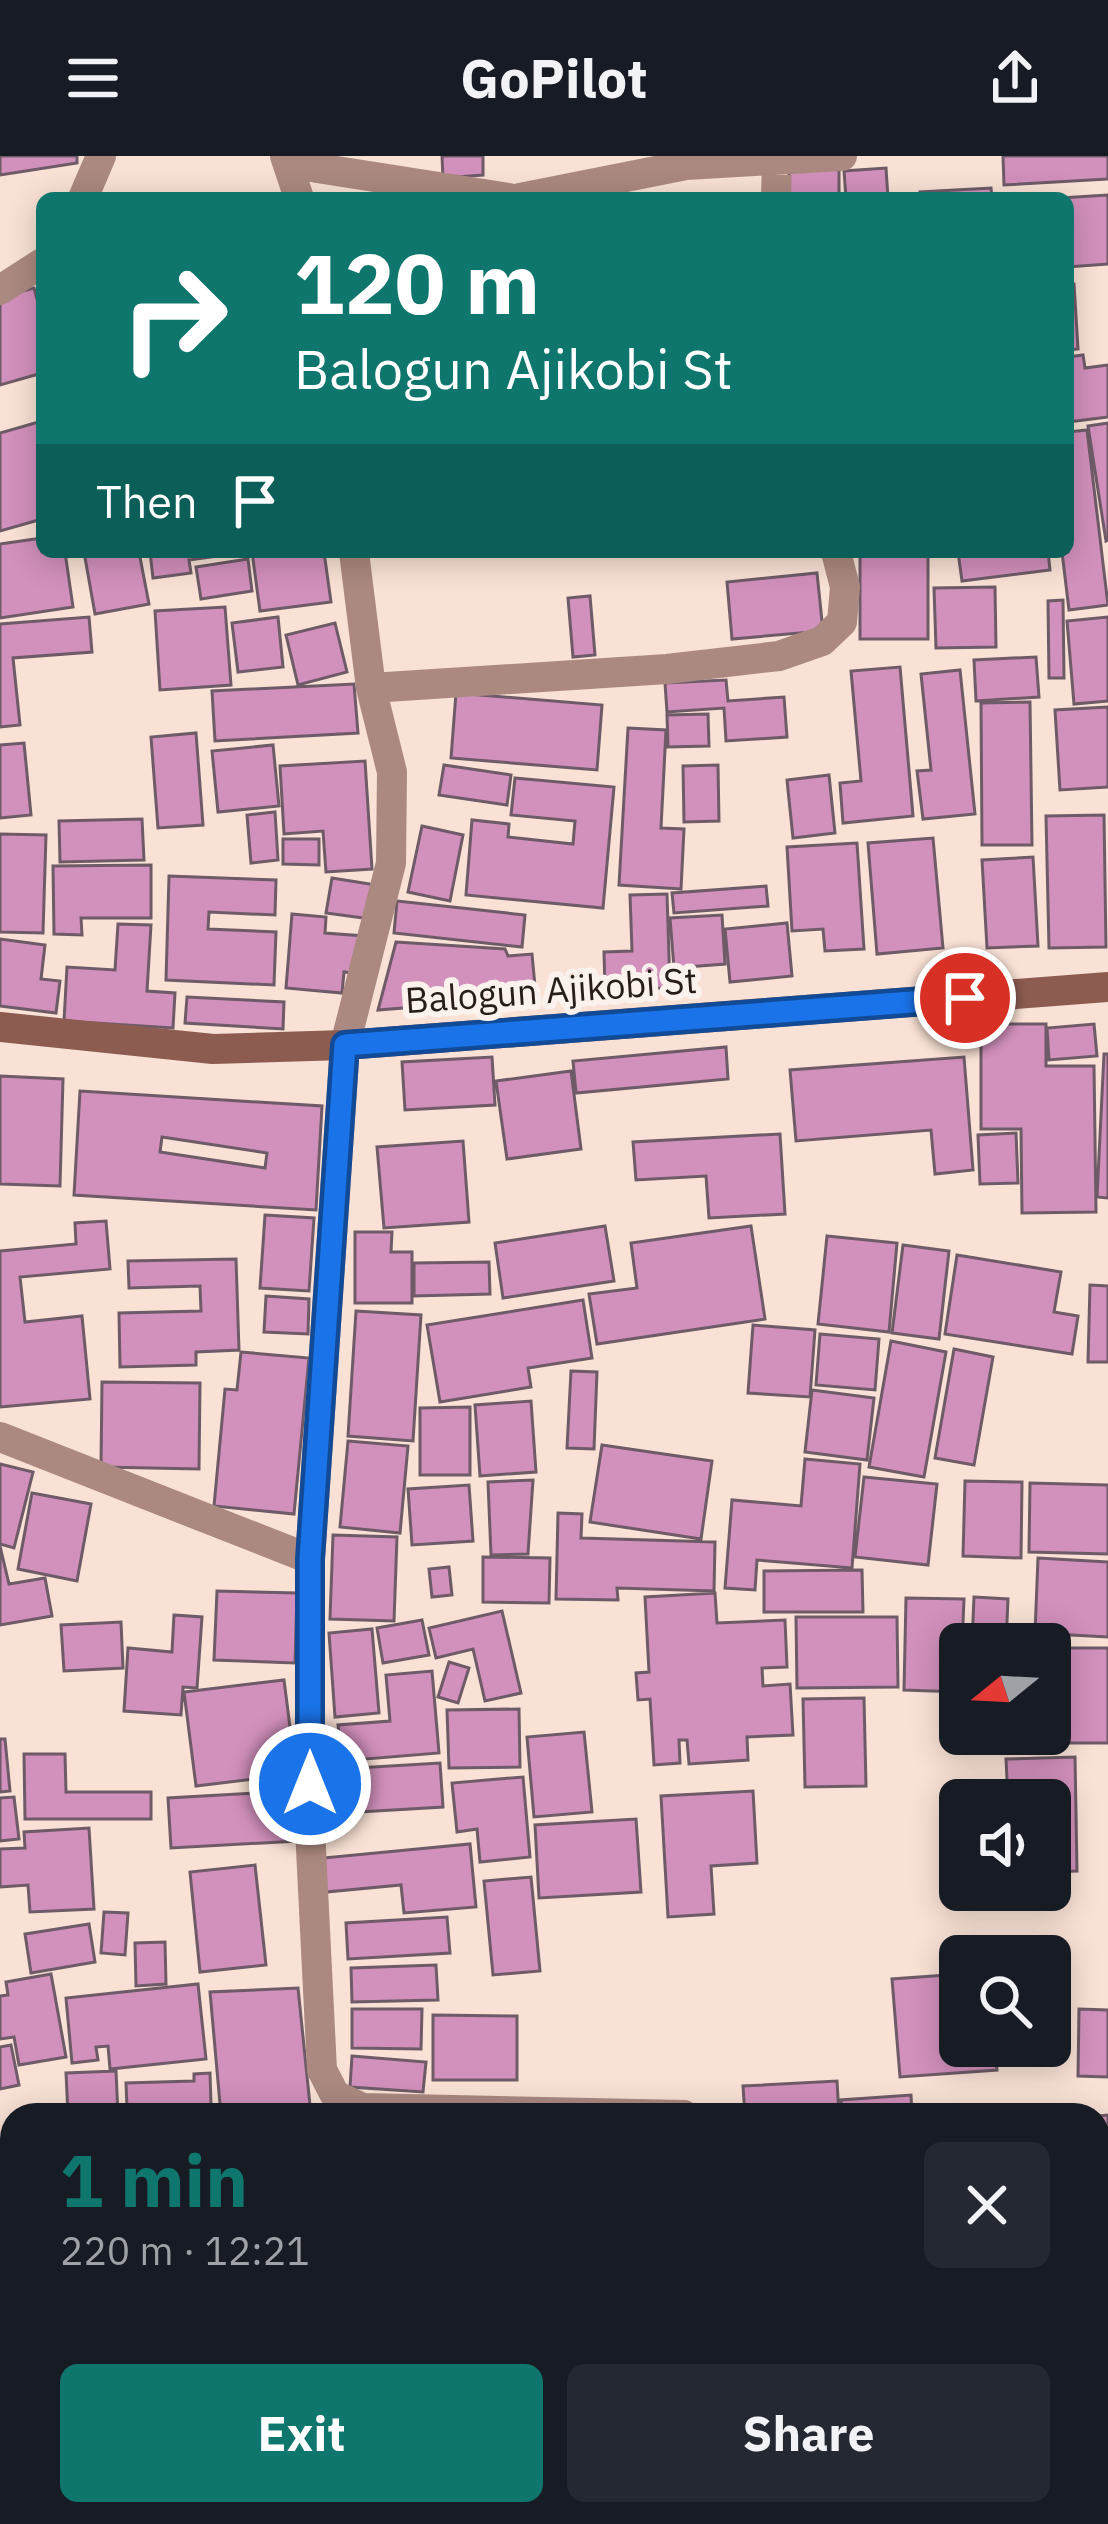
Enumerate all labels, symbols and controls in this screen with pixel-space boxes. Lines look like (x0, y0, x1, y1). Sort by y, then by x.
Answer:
text: GoPilot (460, 43, 648, 113)
icon: menu (60, 45, 126, 111)
icon: share (982, 45, 1048, 111)
text: 120 m (294, 228, 540, 337)
icon: right (96, 240, 252, 396)
text: Balogun Ajikobi St (294, 334, 733, 404)
icon: arrive (222, 468, 288, 534)
text: Then (96, 472, 198, 530)
pin (914, 947, 1016, 1049)
street label: Balogun Ajikobi St (403, 956, 698, 1023)
icon: arrive (932, 965, 998, 1031)
north arrow (939, 1623, 1071, 1755)
map controls (939, 1623, 1071, 2067)
position arrow (247, 1721, 373, 1847)
button: sound (939, 1779, 1071, 1911)
button: search (939, 1935, 1071, 2067)
text: 1 min (60, 2133, 248, 2227)
button: close (924, 2142, 1050, 2268)
text: 220 m · 12:21 (60, 2225, 310, 2276)
button: Exit (60, 2364, 543, 2502)
button: Share (567, 2364, 1050, 2502)

